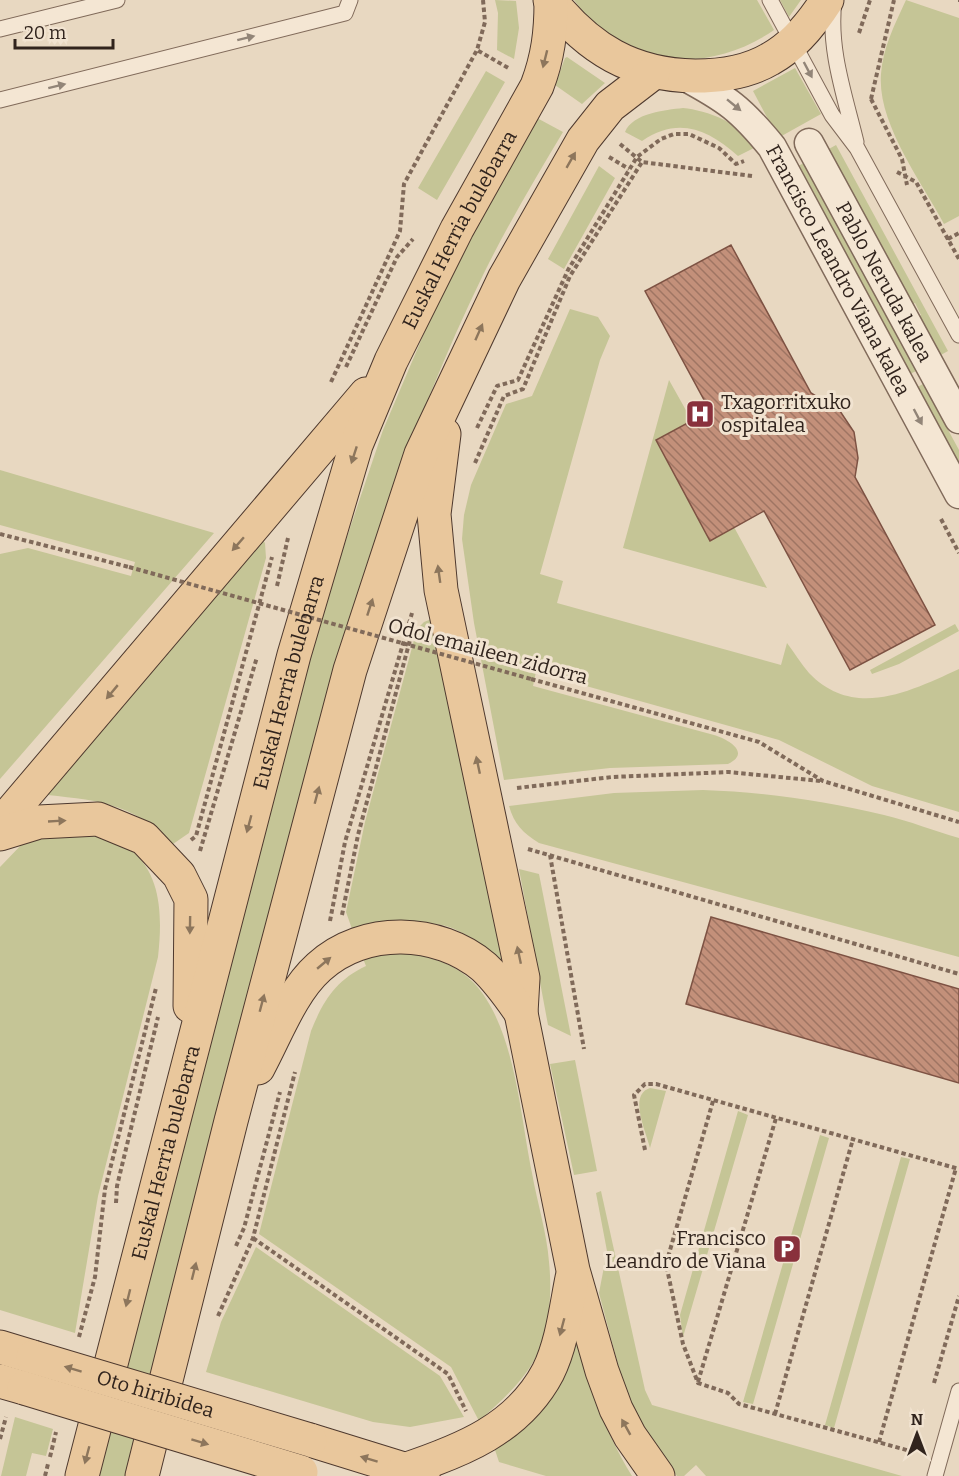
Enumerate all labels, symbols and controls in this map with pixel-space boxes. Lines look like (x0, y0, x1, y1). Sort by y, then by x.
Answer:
scale bar (15, 12, 112, 50)
text: 20 m (24, 22, 66, 44)
one-way arrow (237, 33, 255, 43)
one-way arrow (540, 50, 550, 69)
one-way arrow (803, 61, 813, 78)
one-way arrow (48, 80, 66, 90)
one-way arrow (726, 99, 742, 112)
street label: Euskal Herria bulebarra (397, 126, 522, 333)
street label: Francisco Leandro Viana kalea (761, 141, 916, 400)
one-way arrow (566, 152, 577, 168)
street label: Pablo Neruda kalea (831, 198, 938, 366)
one-way arrow (475, 323, 484, 341)
place label: Txagorritxuko ospitalea (721, 390, 851, 437)
hospital icon: Txagorritxuko ospitalea (684, 398, 716, 430)
one-way arrow (913, 408, 922, 425)
one-way arrow (348, 446, 358, 464)
one-way arrow (232, 536, 245, 552)
one-way arrow (434, 564, 443, 583)
street label: Euskal Herria bulebarra (248, 572, 329, 792)
one-way arrow (365, 598, 375, 616)
street label: Odol emaileen zidorra (386, 613, 591, 689)
one-way arrow (106, 684, 119, 699)
one-way arrow (473, 755, 482, 774)
one-way arrow (313, 785, 322, 803)
one-way arrow (244, 815, 254, 833)
one-way arrow (47, 817, 66, 826)
one-way arrow (185, 916, 195, 935)
one-way arrow (513, 946, 523, 965)
one-way arrow (316, 957, 331, 970)
one-way arrow (258, 994, 267, 1012)
street label: Euskal Herria bulebarra (126, 1043, 205, 1263)
place label: Francisco Leandro de Viana (605, 1226, 766, 1273)
parking icon: Francisco Leandro de Viana (771, 1233, 803, 1265)
one-way arrow (190, 1262, 200, 1280)
one-way arrow (122, 1289, 132, 1307)
one-way arrow (556, 1318, 566, 1336)
one-way arrow (64, 1364, 82, 1373)
street label: Oto hiribidea (94, 1365, 217, 1423)
north arrow (887, 1404, 947, 1464)
text: N (911, 1410, 923, 1429)
one-way arrow (621, 1419, 631, 1436)
one-way arrow (191, 1438, 209, 1447)
one-way arrow (82, 1445, 92, 1464)
one-way arrow (360, 1454, 378, 1463)

